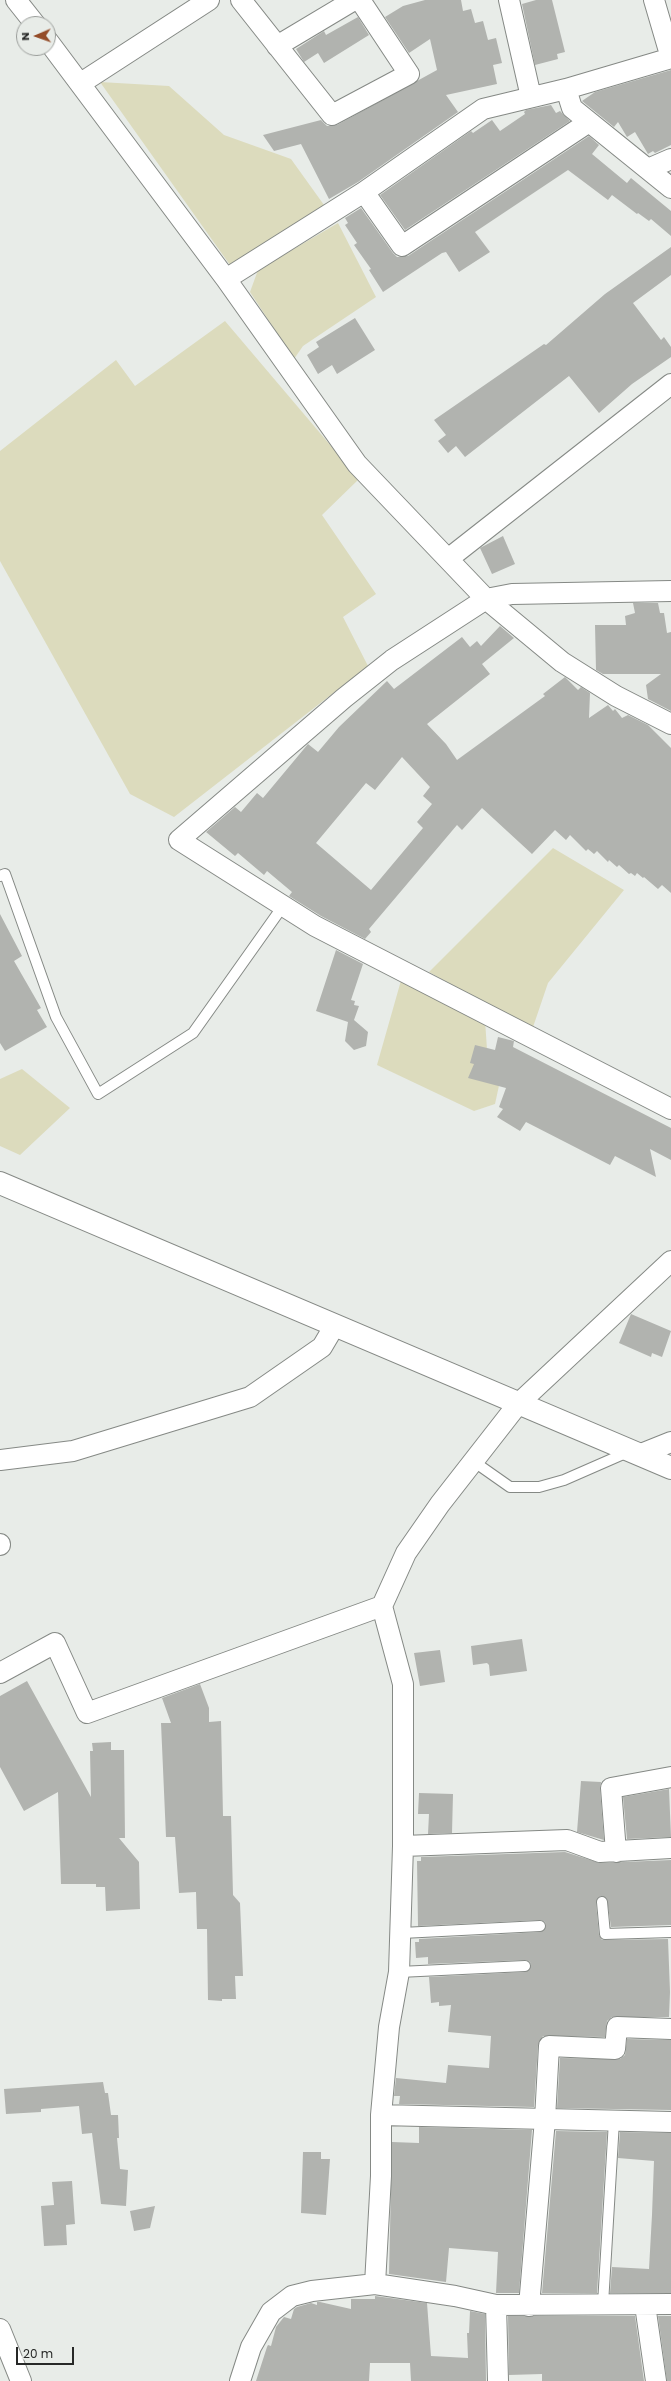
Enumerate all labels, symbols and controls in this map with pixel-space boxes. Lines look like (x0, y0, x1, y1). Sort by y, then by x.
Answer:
north arrow (16, 16, 56, 56)
text: N (17, 32, 33, 41)
scale bar (18, 2339, 76, 2365)
text: 20 m (23, 2345, 53, 2362)

